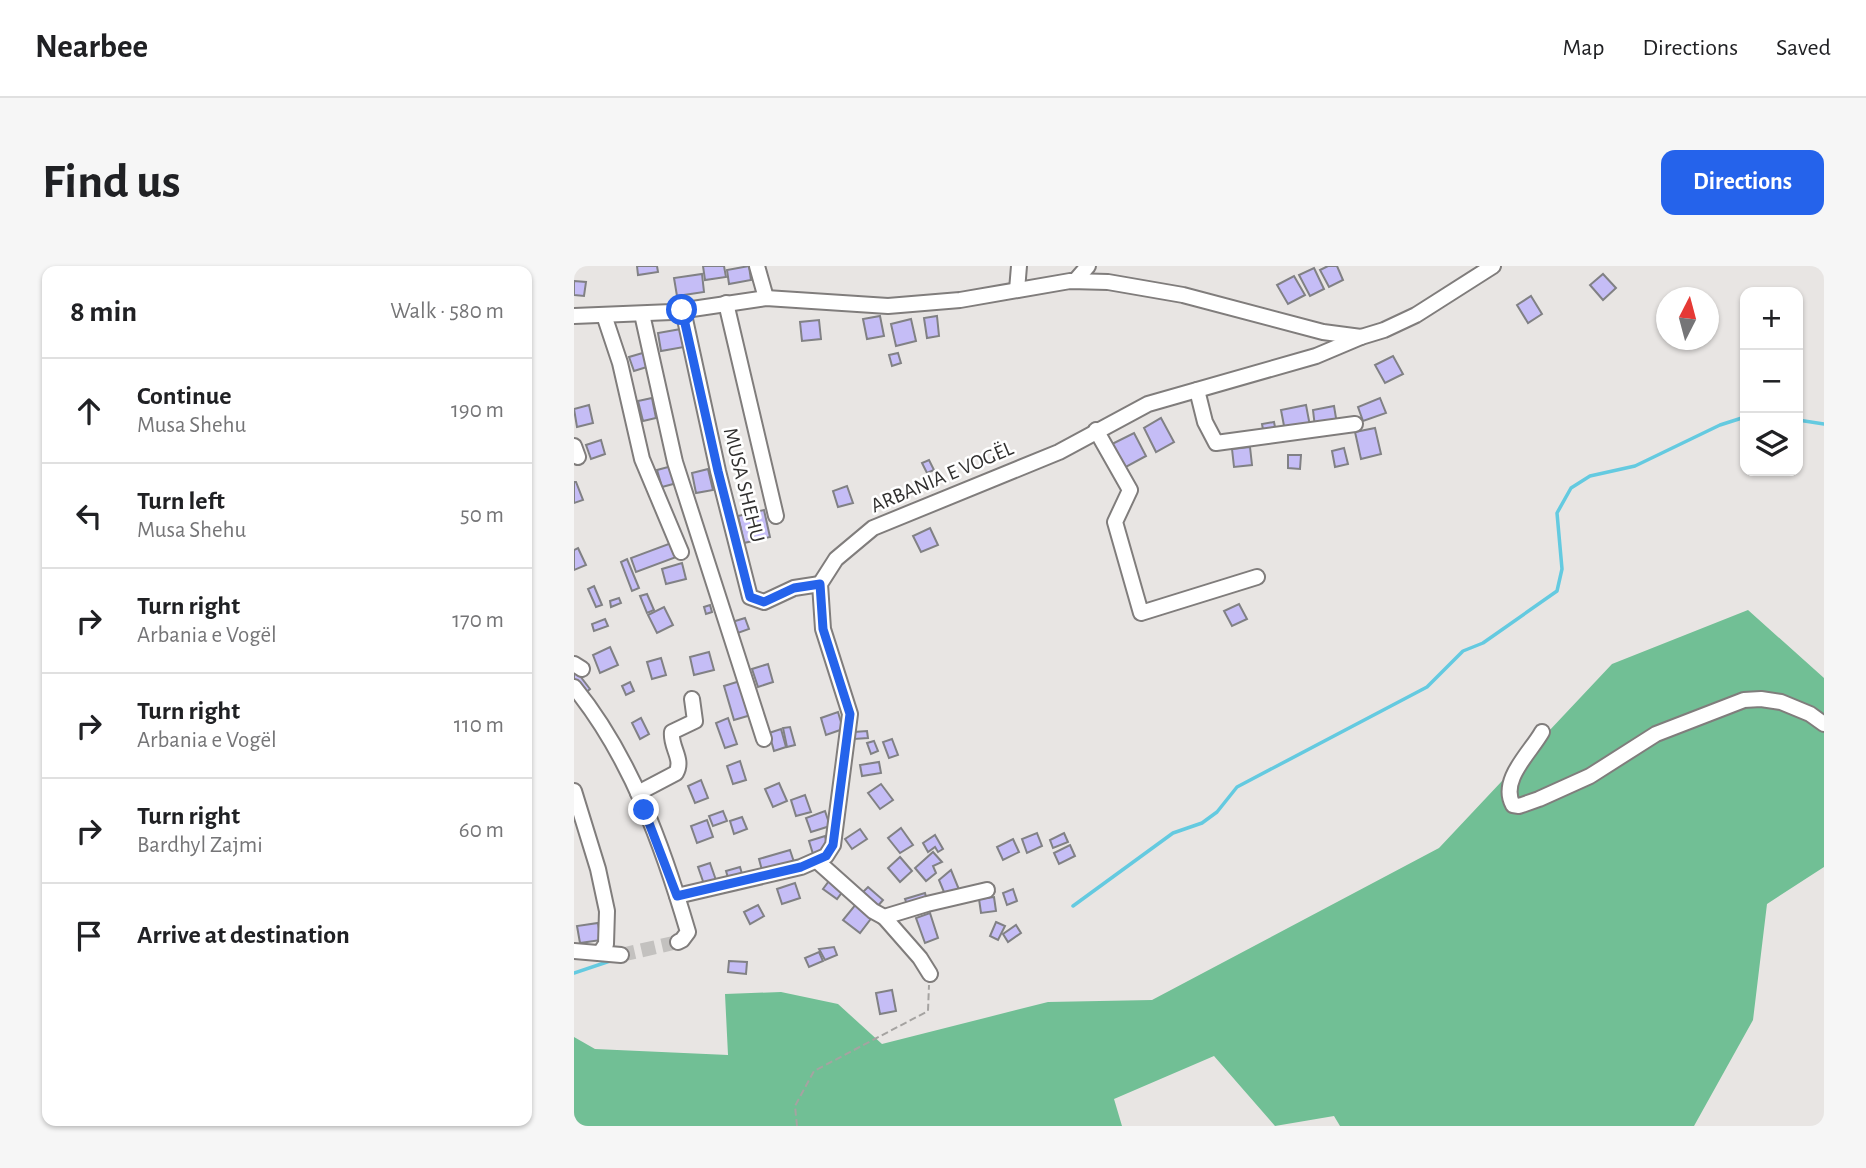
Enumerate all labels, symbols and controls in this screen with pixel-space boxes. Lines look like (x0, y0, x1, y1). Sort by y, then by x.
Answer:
text: Nearbee (35, 31, 148, 64)
text: Map (1562, 36, 1604, 60)
text: Directions (1642, 36, 1738, 60)
text: Saved (1776, 36, 1831, 60)
button: Directions (1661, 150, 1824, 215)
text: Find us (42, 158, 181, 207)
north arrow (1656, 287, 1719, 350)
map controls (1740, 287, 1803, 476)
button: + (1740, 287, 1803, 350)
route start (666, 294, 697, 325)
text: 8 min (70, 297, 137, 327)
text: Walk · 580 m (390, 300, 504, 323)
button: − (1740, 350, 1803, 413)
text: Continue (137, 383, 232, 409)
icon: ahead (70, 392, 108, 430)
text: 190 m (451, 399, 504, 422)
button: layers (1740, 413, 1803, 476)
text: Musa Shehu (137, 414, 246, 437)
street label: MUSA SHEHU (720, 426, 768, 544)
street label: ARBANIA E VOGËL (867, 436, 1017, 516)
text: Turn left (137, 488, 225, 514)
icon: left (70, 497, 108, 535)
text: 50 m (460, 504, 504, 527)
text: Musa Shehu (137, 519, 246, 542)
text: Turn right (137, 593, 240, 619)
icon: right (70, 602, 108, 640)
text: 170 m (452, 609, 504, 632)
text: Arbania e Vogël (137, 624, 277, 647)
text: Turn right (137, 698, 240, 724)
icon: right (70, 707, 108, 745)
text: 110 m (454, 714, 504, 737)
text: Arbania e Vogël (137, 729, 277, 752)
route end (628, 794, 659, 825)
text: Turn right (137, 803, 240, 829)
icon: right (70, 812, 108, 850)
text: 60 m (459, 819, 504, 842)
text: Bardhyl Zajmi (137, 834, 263, 857)
icon: arrive (70, 917, 108, 955)
text: Arrive at destination (137, 922, 350, 948)

